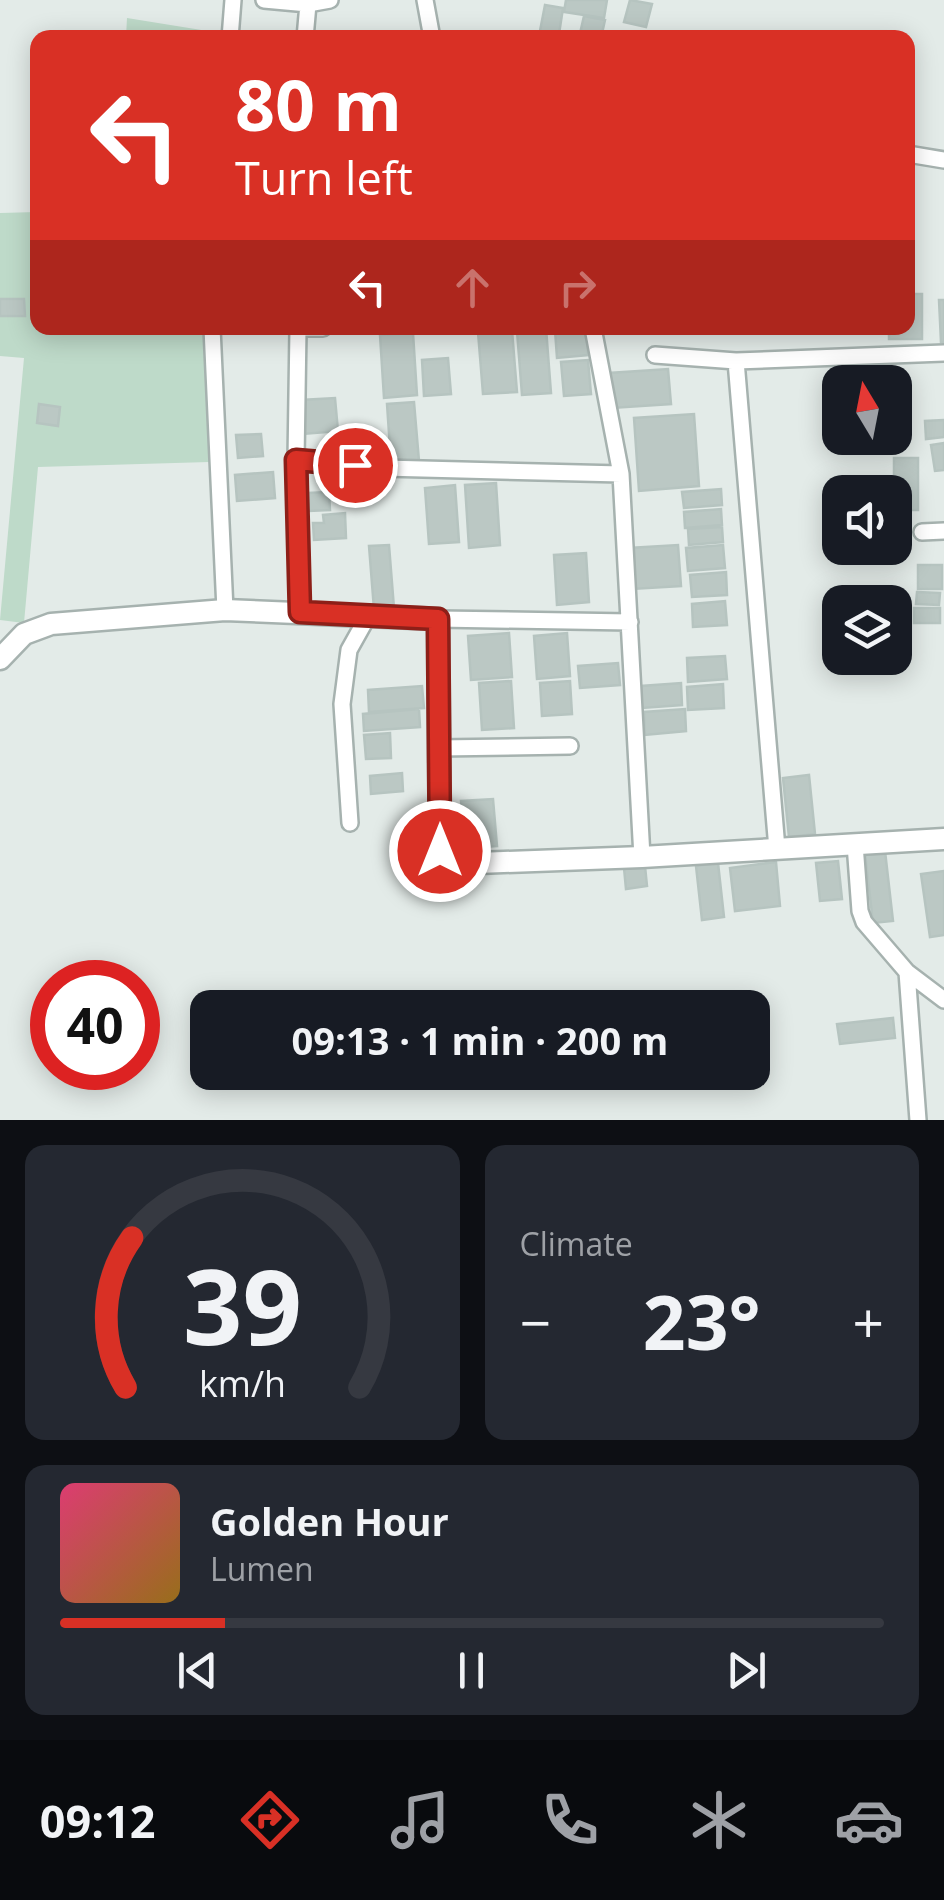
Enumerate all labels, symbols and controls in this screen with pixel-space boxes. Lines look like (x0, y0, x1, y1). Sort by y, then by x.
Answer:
text: 80 m (235, 56, 402, 152)
icon: left (70, 70, 200, 200)
text: Turn left (235, 147, 413, 208)
icon: left (340, 260, 395, 315)
icon: ahead (445, 260, 500, 315)
icon: right (550, 260, 605, 315)
north arrow (822, 365, 912, 455)
map controls (822, 365, 912, 675)
pin (313, 423, 398, 508)
icon: arrive (328, 438, 383, 493)
button: sound (822, 475, 912, 565)
button: layers (822, 585, 912, 675)
position arrow (388, 799, 492, 903)
speed limit sign: 40 (30, 960, 160, 1090)
text: 09:13 · 1 min · 200 m (292, 1014, 668, 1066)
text: Climate (520, 1222, 633, 1265)
text: 39 (183, 1234, 302, 1375)
text: 23° (643, 1270, 761, 1372)
text: − (520, 1284, 551, 1359)
text: + (853, 1284, 884, 1359)
text: km/h (199, 1359, 286, 1407)
text: Golden Hour (210, 1495, 449, 1547)
text: Lumen (210, 1547, 314, 1590)
icon: previous (170, 1643, 225, 1698)
icon: pause (444, 1643, 499, 1698)
icon: next (719, 1643, 774, 1698)
icon: directions (235, 1785, 305, 1855)
icon: music (385, 1785, 455, 1855)
icon: phone (535, 1785, 605, 1855)
icon: climate (684, 1785, 754, 1855)
icon: car (834, 1785, 904, 1855)
text: 09:12 (40, 1790, 156, 1851)

